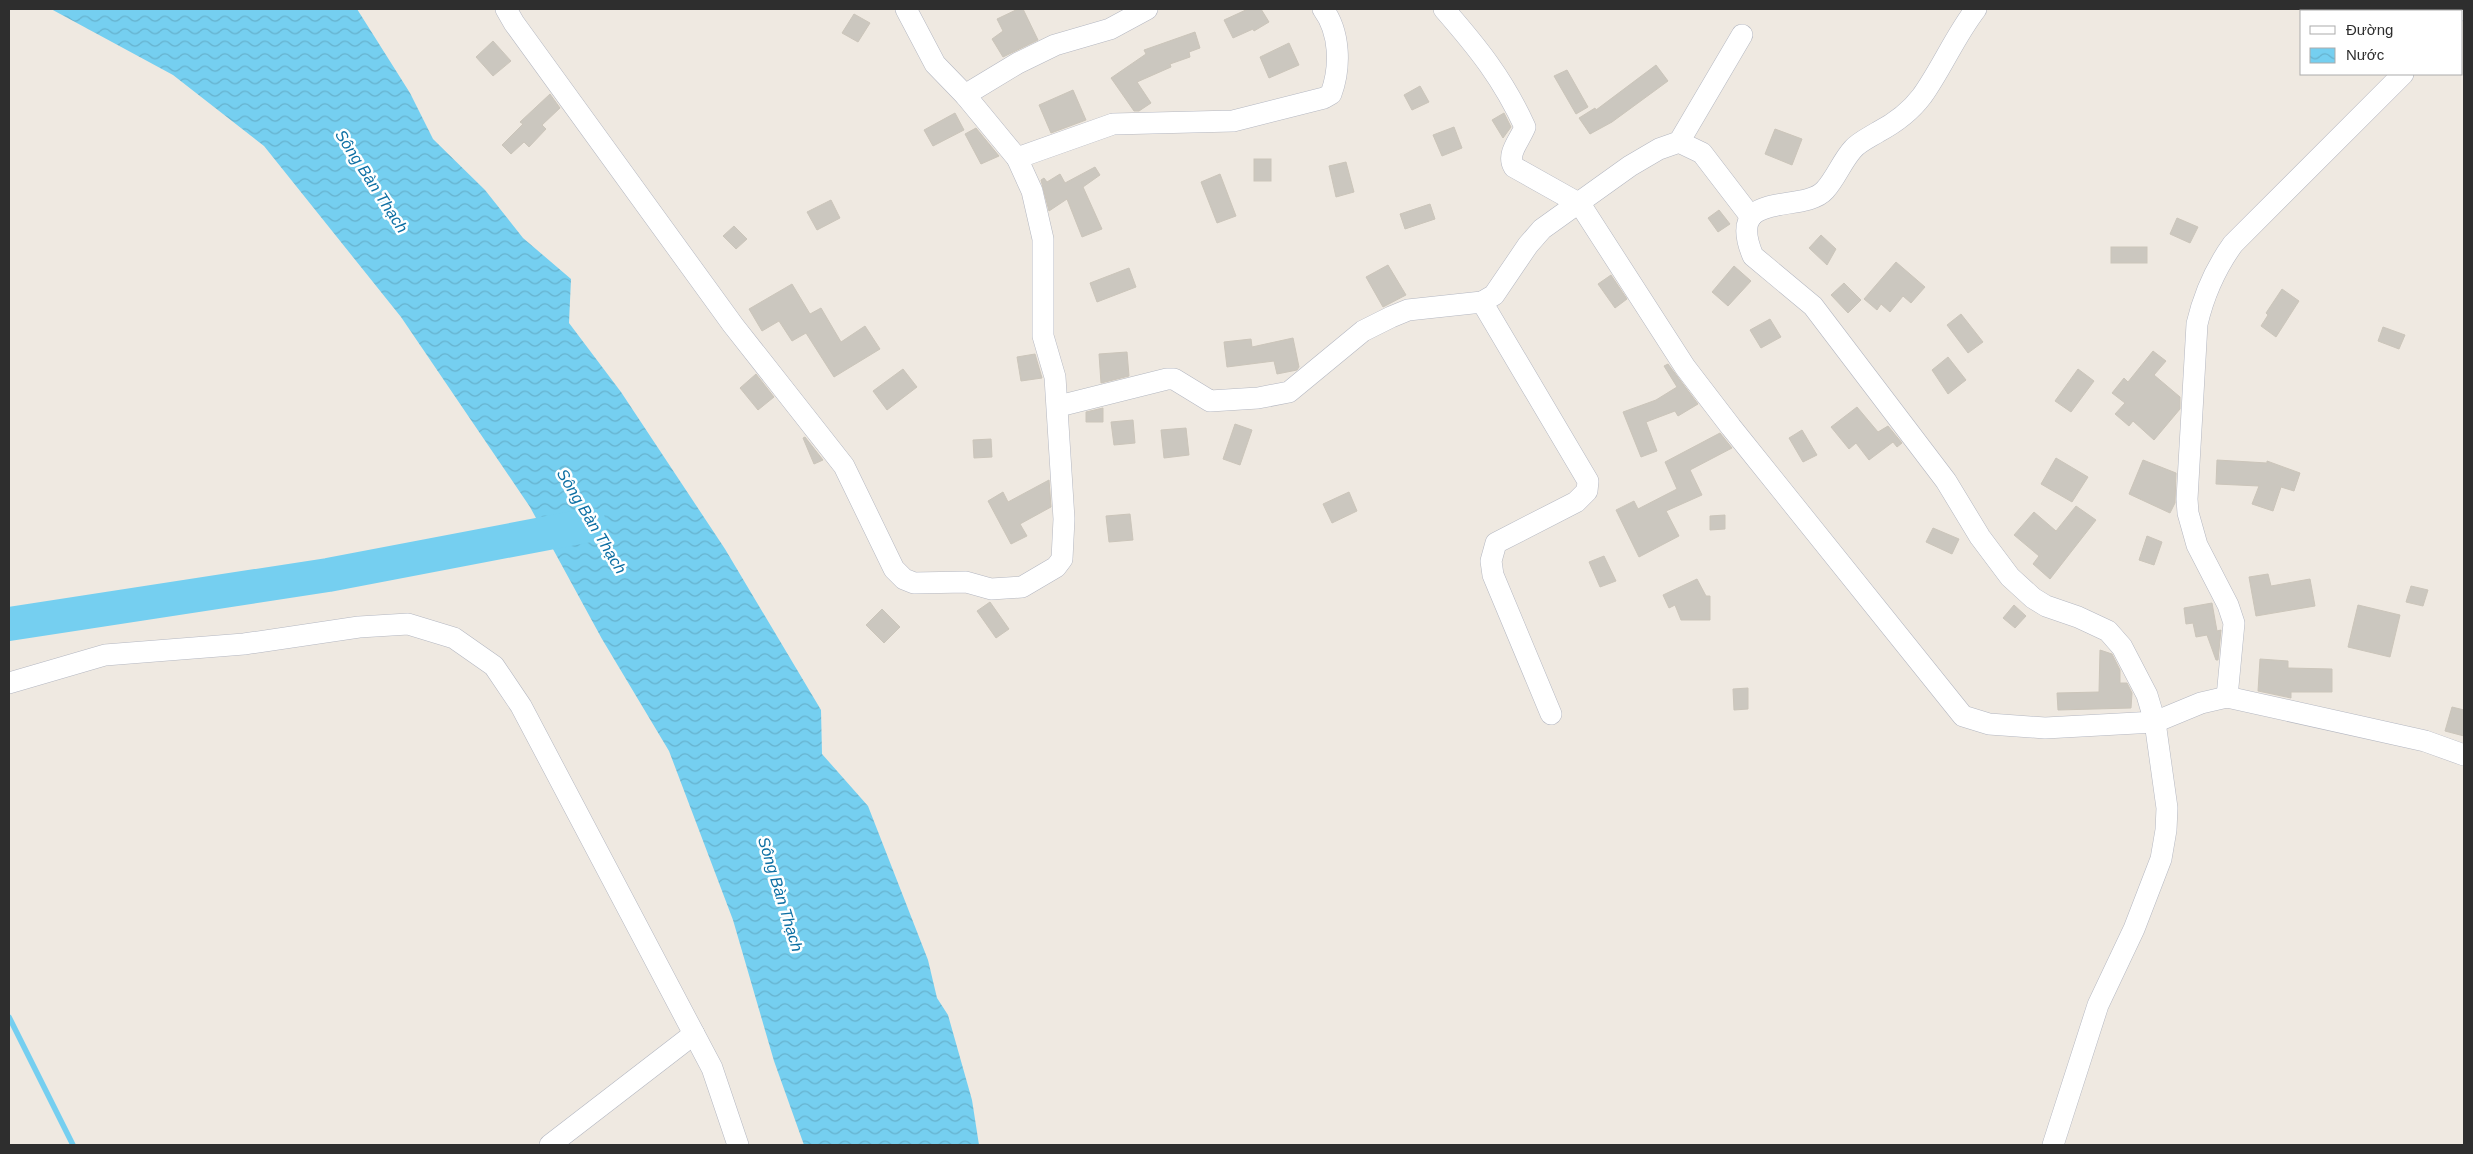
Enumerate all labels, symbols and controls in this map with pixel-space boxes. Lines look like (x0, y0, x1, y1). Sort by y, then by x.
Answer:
legend (2300, 10, 2463, 75)
text: Đường (2346, 21, 2393, 38)
text: Nước (2346, 46, 2385, 63)
water label: Sông Bàn Thạch (332, 127, 411, 236)
water label: Sông Bàn Thạch (554, 466, 630, 577)
water label: Sông Bàn Thạch (755, 835, 806, 954)

